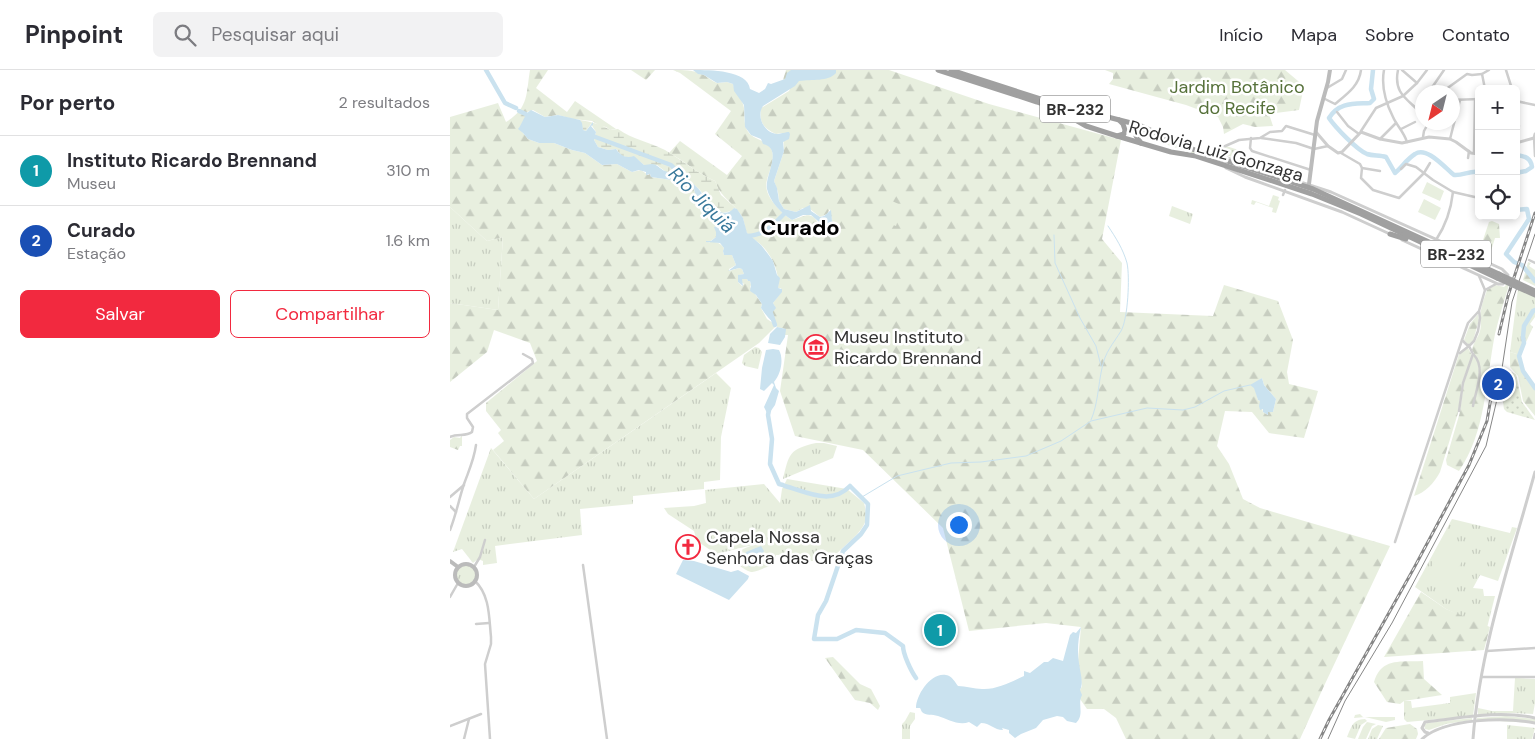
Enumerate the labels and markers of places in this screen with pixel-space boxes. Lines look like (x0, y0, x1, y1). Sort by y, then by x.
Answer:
place label: Museu Instituto Ricardo Brennand (834, 325, 982, 370)
museum icon: Museu Instituto Ricardo Brennand (803, 334, 829, 360)
pin: 2 (1482, 365, 1514, 403)
place label: Capela Nossa Senhora das Graças (706, 525, 873, 570)
church icon: Capela Nossa Senhora das Graças (675, 534, 701, 560)
pin: 1 (924, 611, 956, 649)

